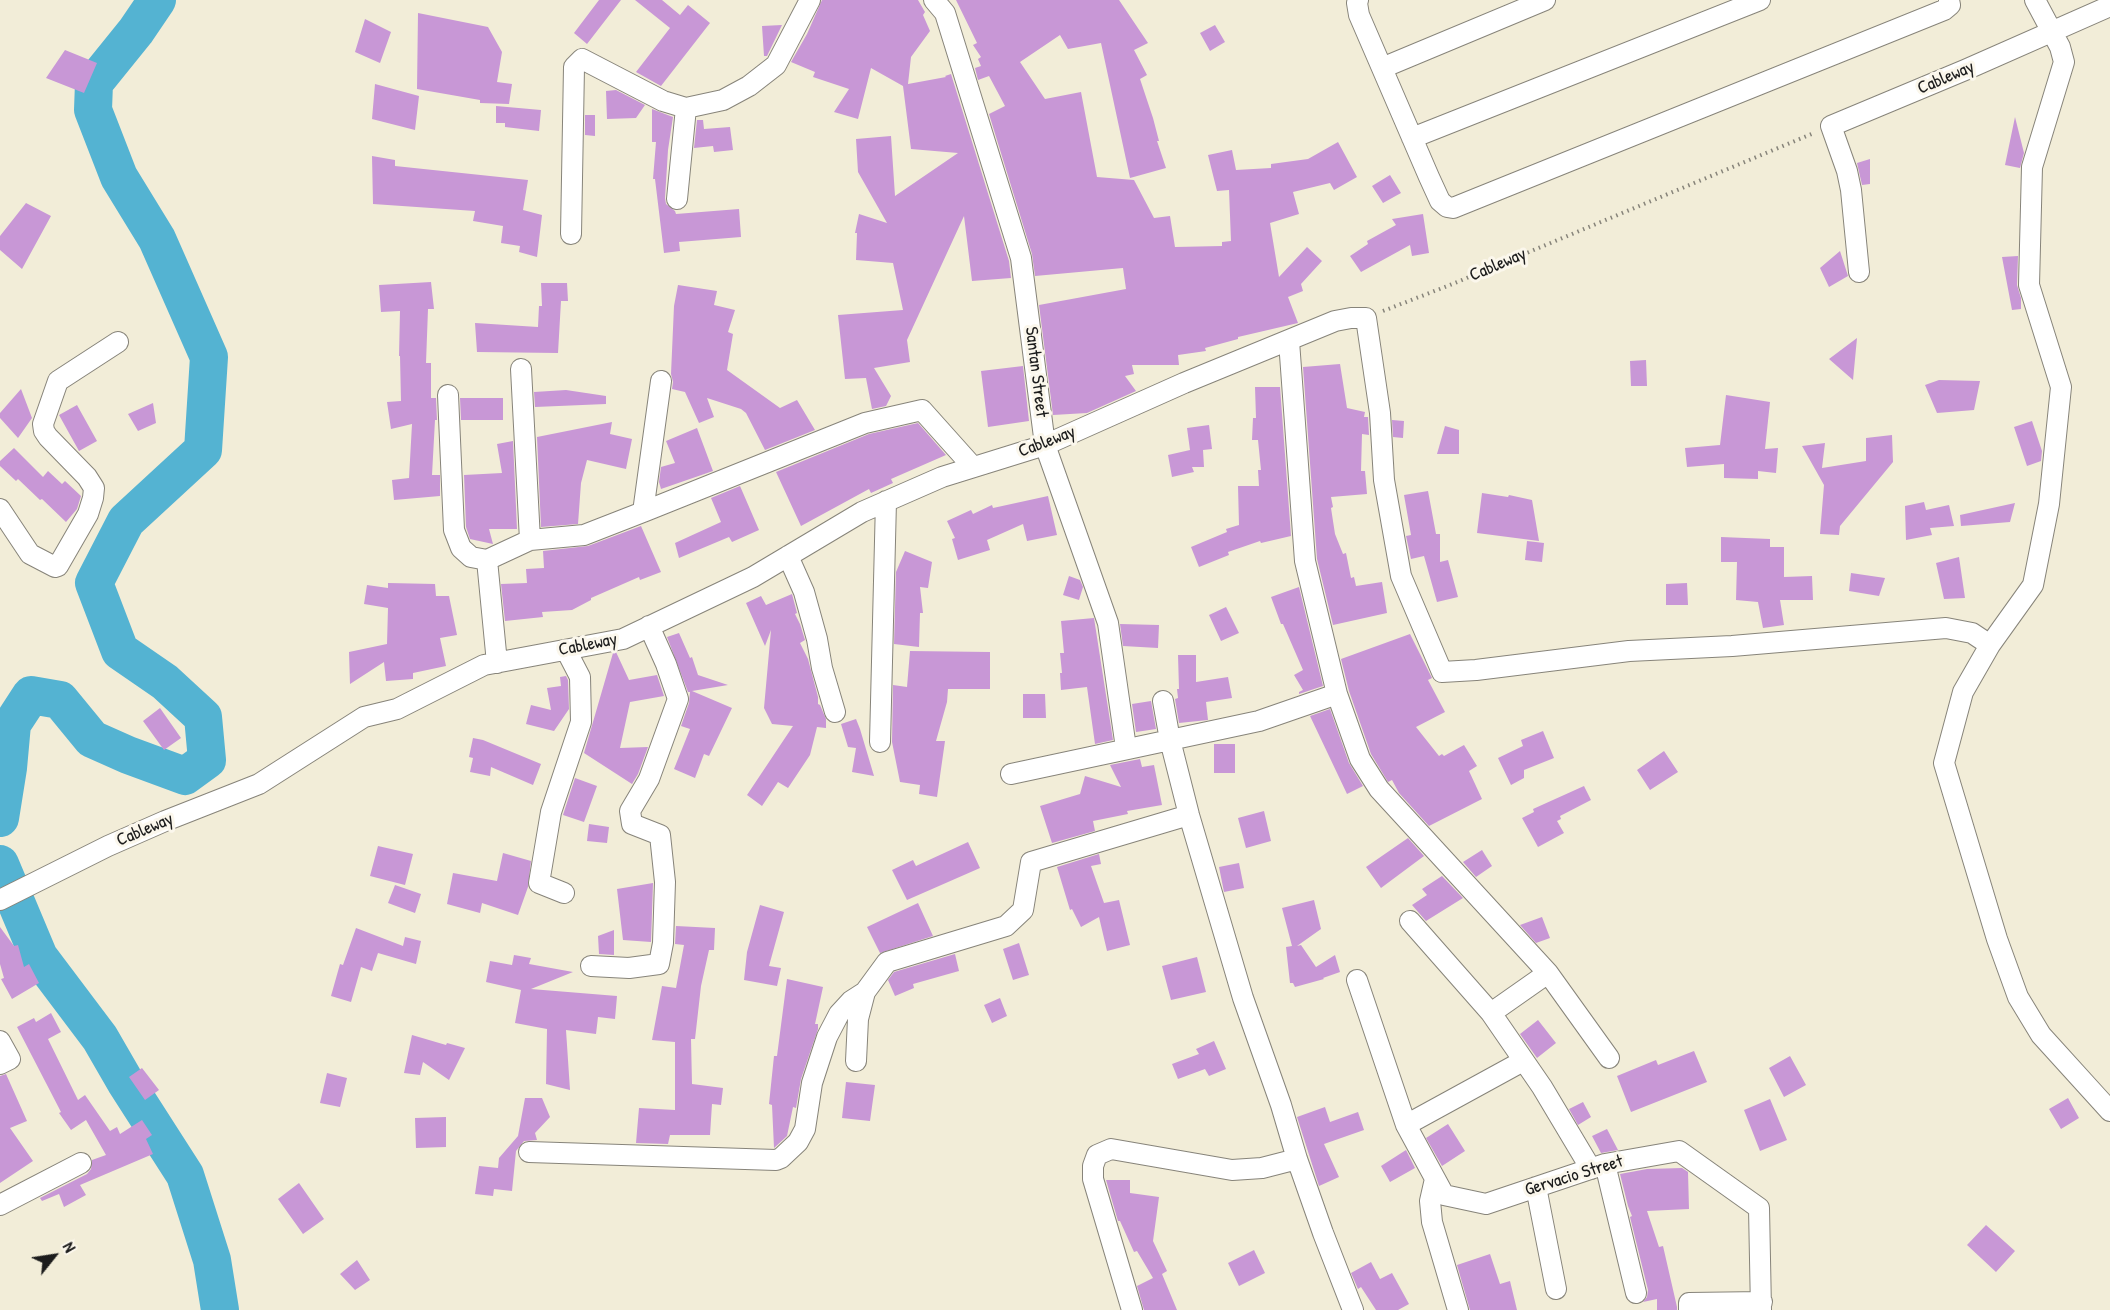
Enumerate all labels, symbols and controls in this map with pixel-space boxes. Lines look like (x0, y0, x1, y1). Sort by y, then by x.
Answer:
street label: Cableway (1914, 56, 1978, 100)
street label: Cableway (1466, 243, 1530, 287)
street label: Santan Street (1020, 326, 1052, 418)
street label: Cableway (1015, 421, 1079, 463)
street label: Cableway (557, 629, 619, 661)
street label: Cableway (113, 808, 177, 852)
street label: Gervacio Street (1522, 1151, 1626, 1201)
north arrow (24, 1226, 84, 1286)
text: N (58, 1238, 81, 1256)

